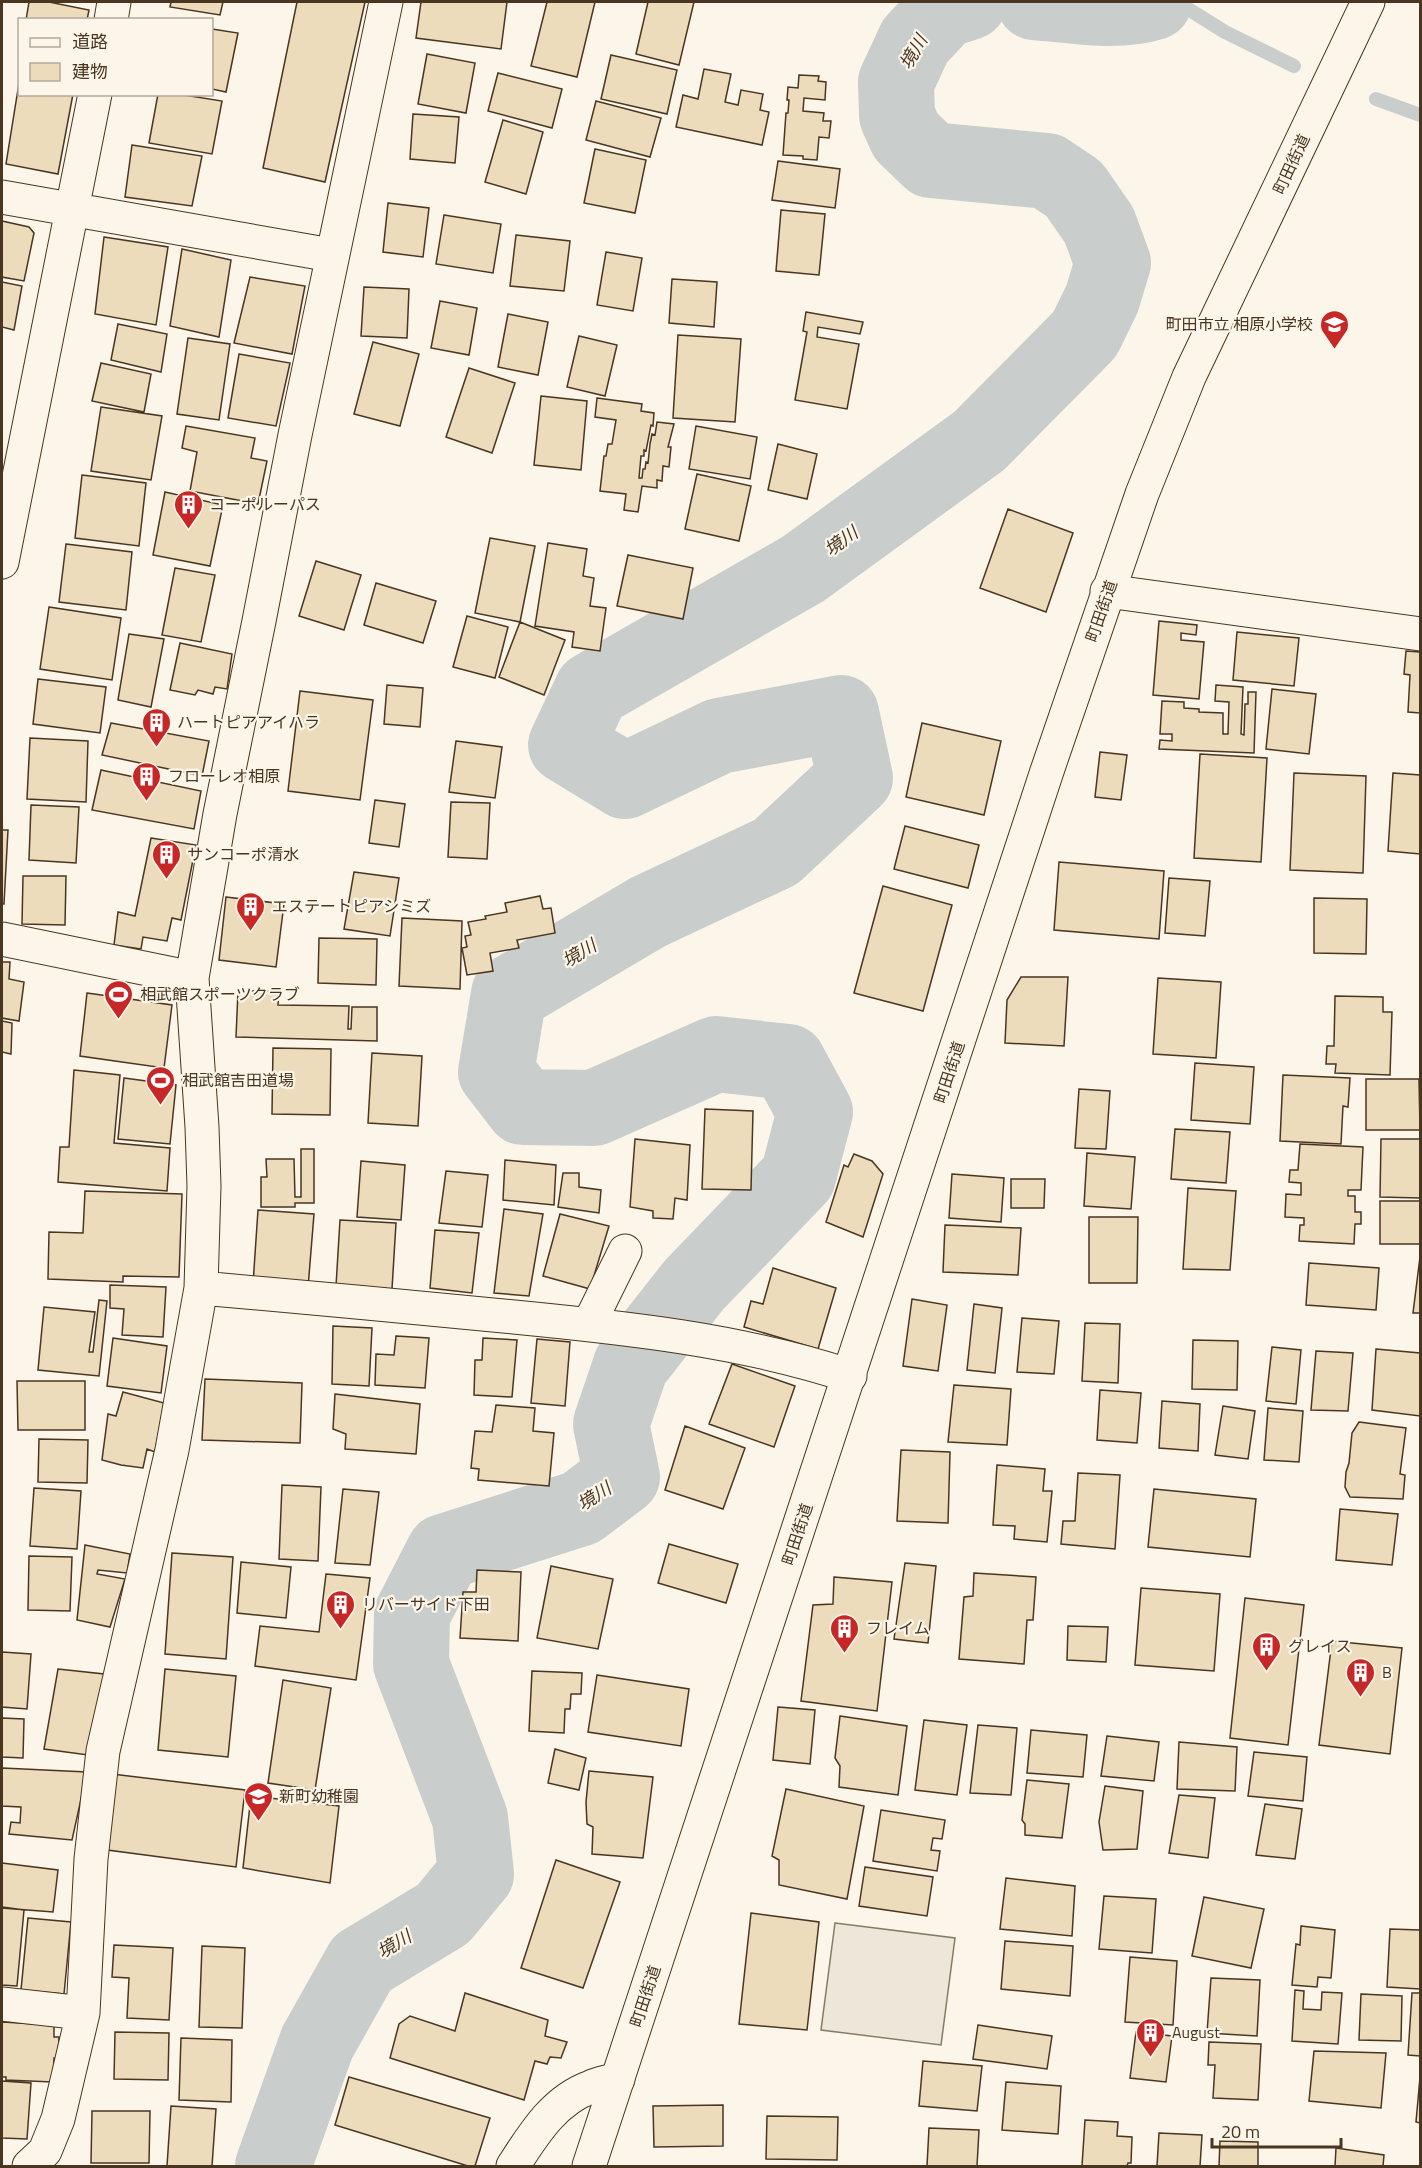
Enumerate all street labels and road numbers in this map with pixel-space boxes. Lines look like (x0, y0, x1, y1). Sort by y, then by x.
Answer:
street label: 町田街道 (1267, 130, 1315, 198)
street label: 町田街道 (1079, 577, 1123, 645)
street label: 町田街道 (928, 1038, 970, 1106)
street label: 町田街道 (776, 1500, 818, 1568)
street label: 町田街道 (624, 1962, 666, 2030)

